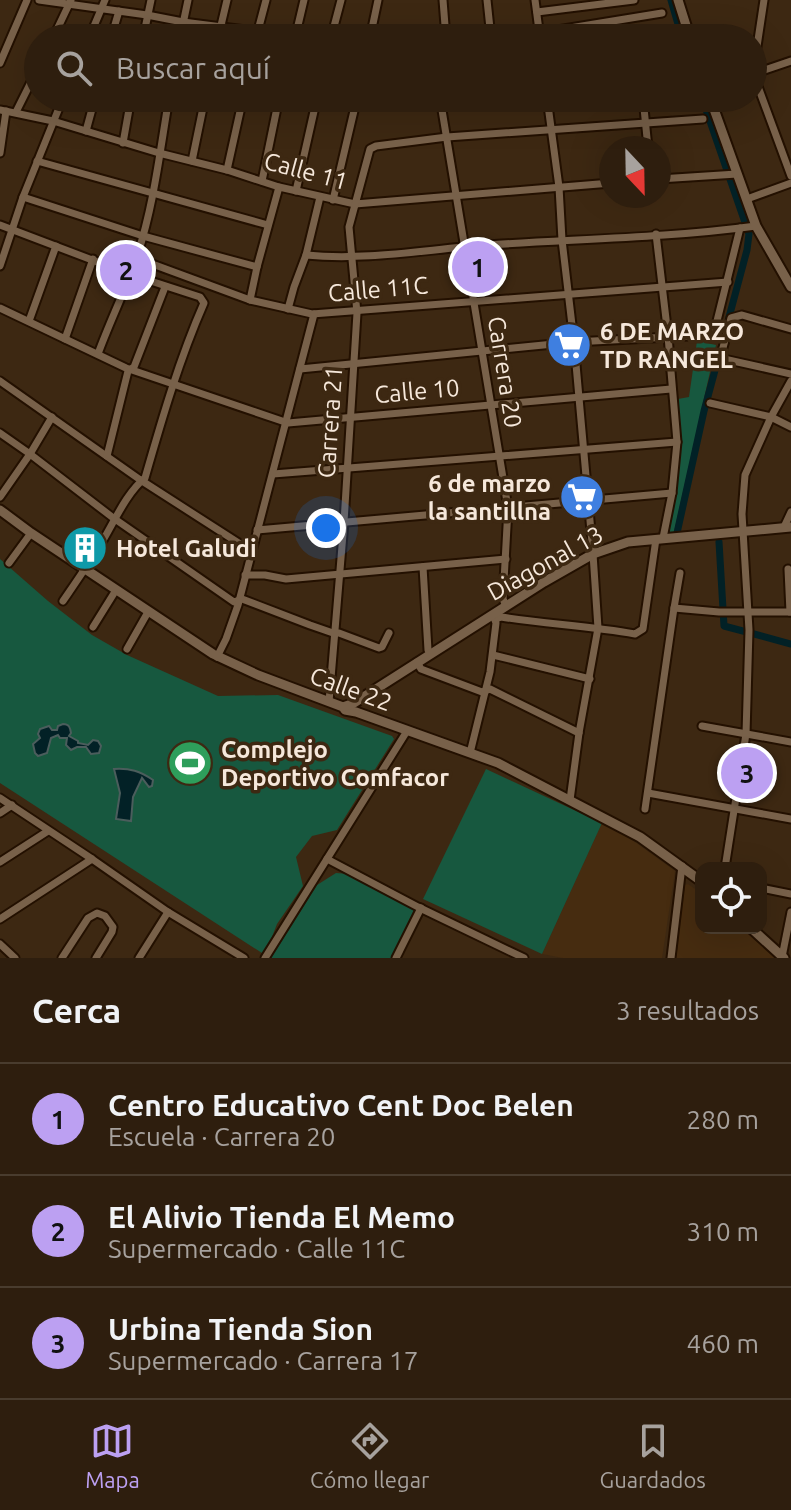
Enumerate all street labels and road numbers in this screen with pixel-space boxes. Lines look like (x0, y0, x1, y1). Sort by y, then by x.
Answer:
street label: Calle 11 (261, 147, 351, 195)
street label: Calle 11C (327, 271, 429, 307)
street label: Carrera 20 (483, 314, 527, 430)
street label: Carrera 21 (313, 365, 347, 479)
street label: Calle 10 (373, 374, 461, 408)
street label: Diagonal 13 (483, 520, 607, 606)
street label: Calle 22 (306, 662, 396, 716)

